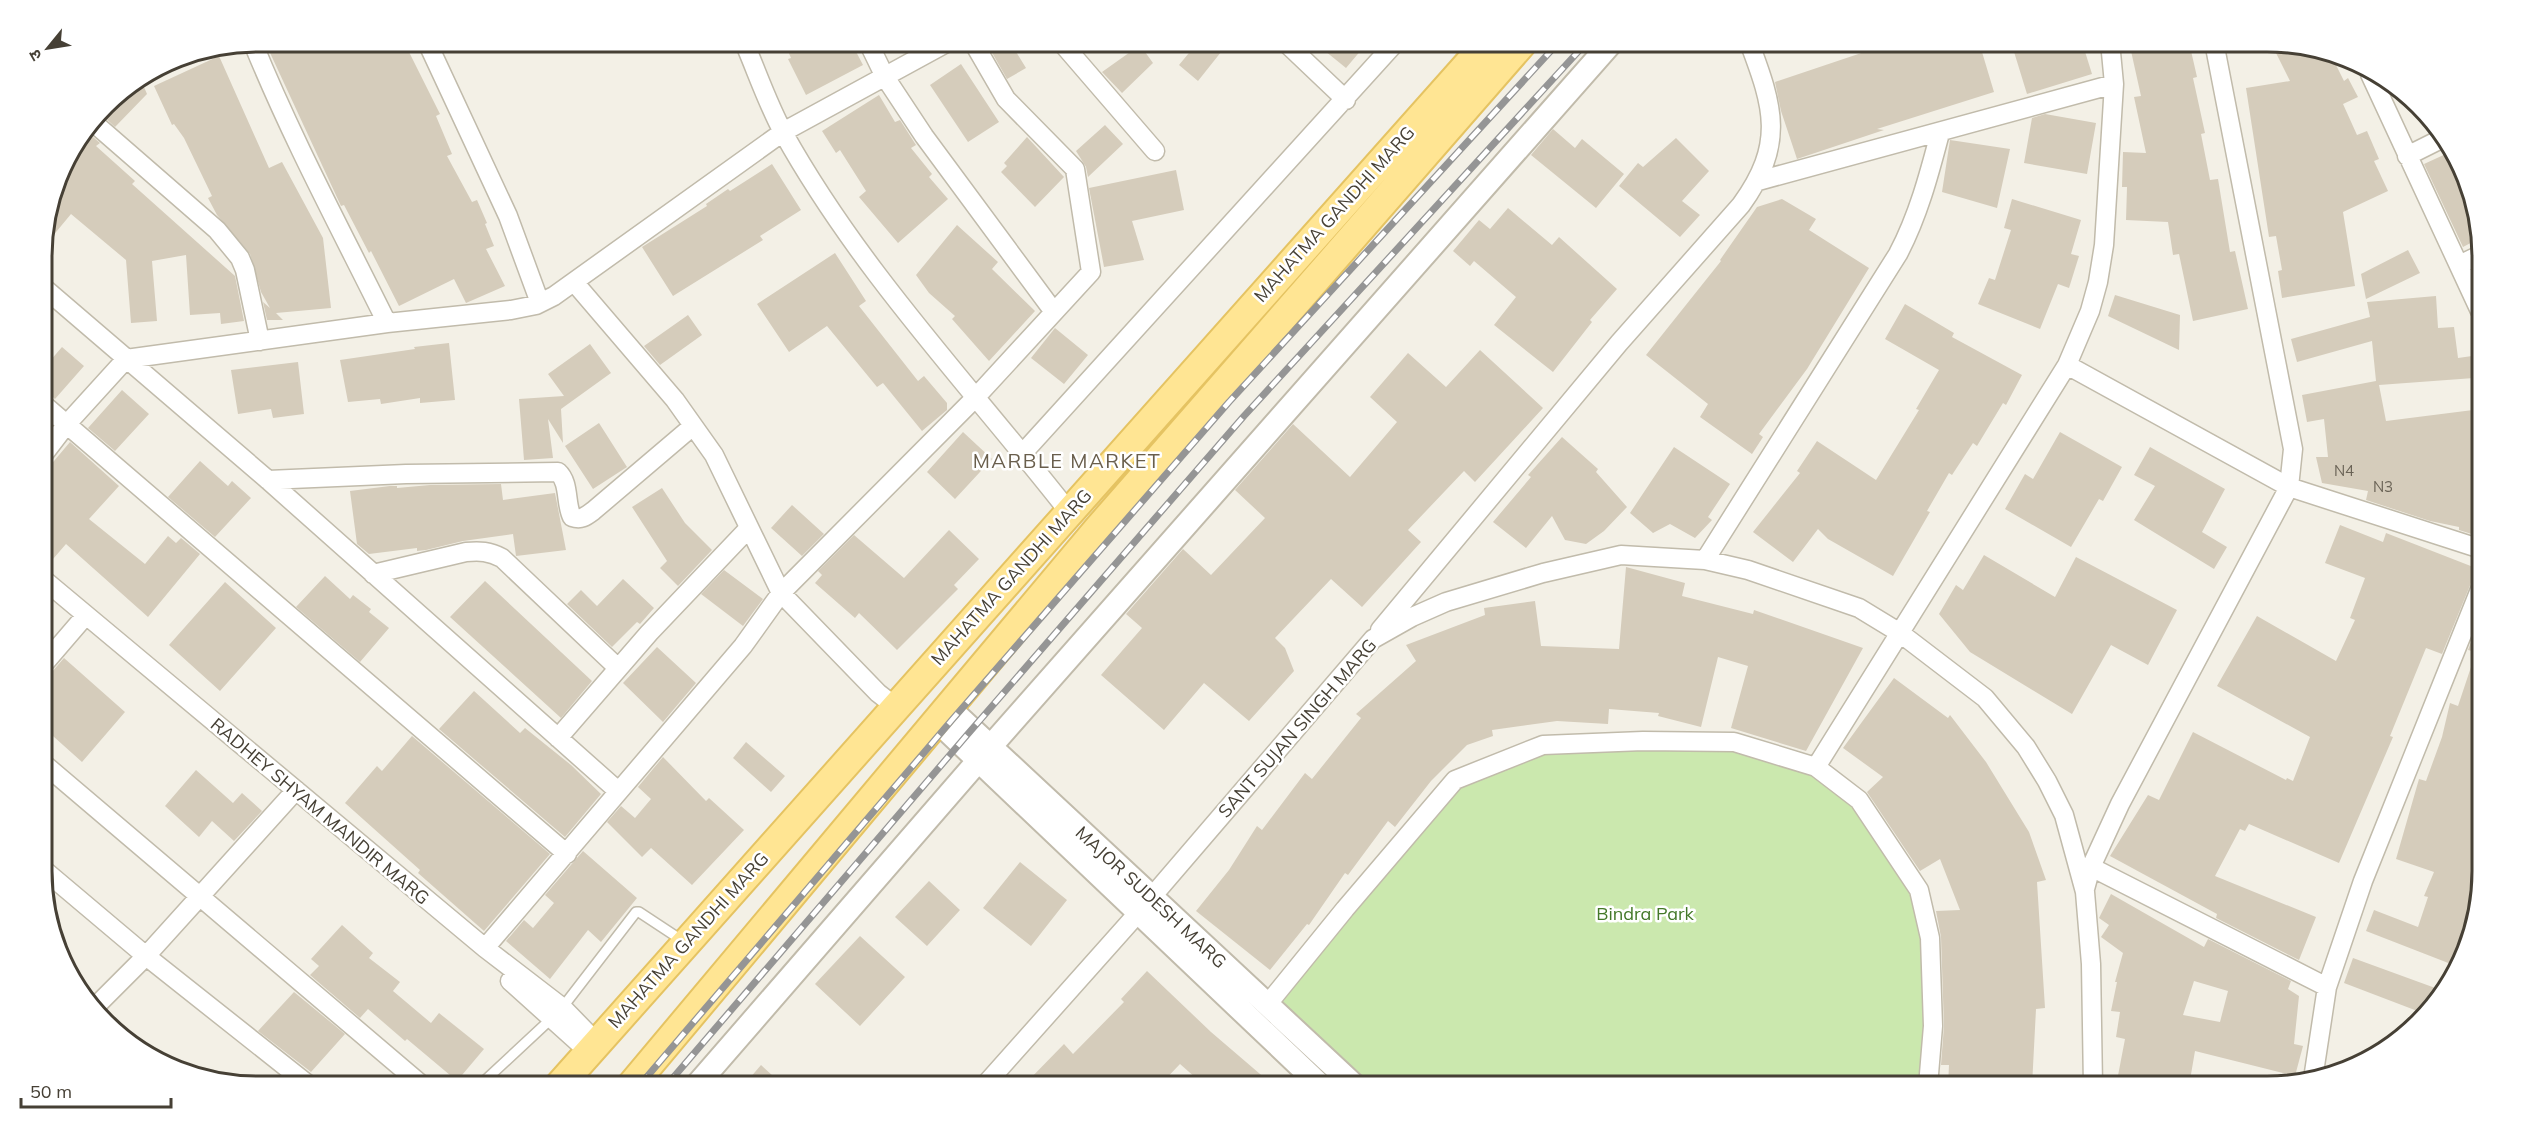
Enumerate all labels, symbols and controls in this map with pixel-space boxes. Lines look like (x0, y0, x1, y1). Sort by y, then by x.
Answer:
north arrow (18, 18, 78, 78)
text: उ (24, 46, 46, 65)
street label: MAHATMA GANDHI MARG (1249, 121, 1419, 307)
district label: MARBLE MARKET (973, 448, 1161, 473)
house number: N4 (2334, 461, 2354, 480)
house number: N3 (2373, 477, 2393, 496)
street label: MAHATMA GANDHI MARG (926, 484, 1096, 670)
street label: SANT SUJAN SINGH MARG (1213, 634, 1381, 822)
street label: RADHEY SHYAM MANDIR MARG (206, 713, 434, 909)
street label: MAJOR SUDESH MARG (1071, 821, 1231, 973)
street label: MAHATMA GANDHI MARG (603, 847, 773, 1033)
park label: Bindra Park (1596, 902, 1695, 925)
scale bar (21, 1071, 171, 1109)
text: 50 m (30, 1080, 72, 1103)

